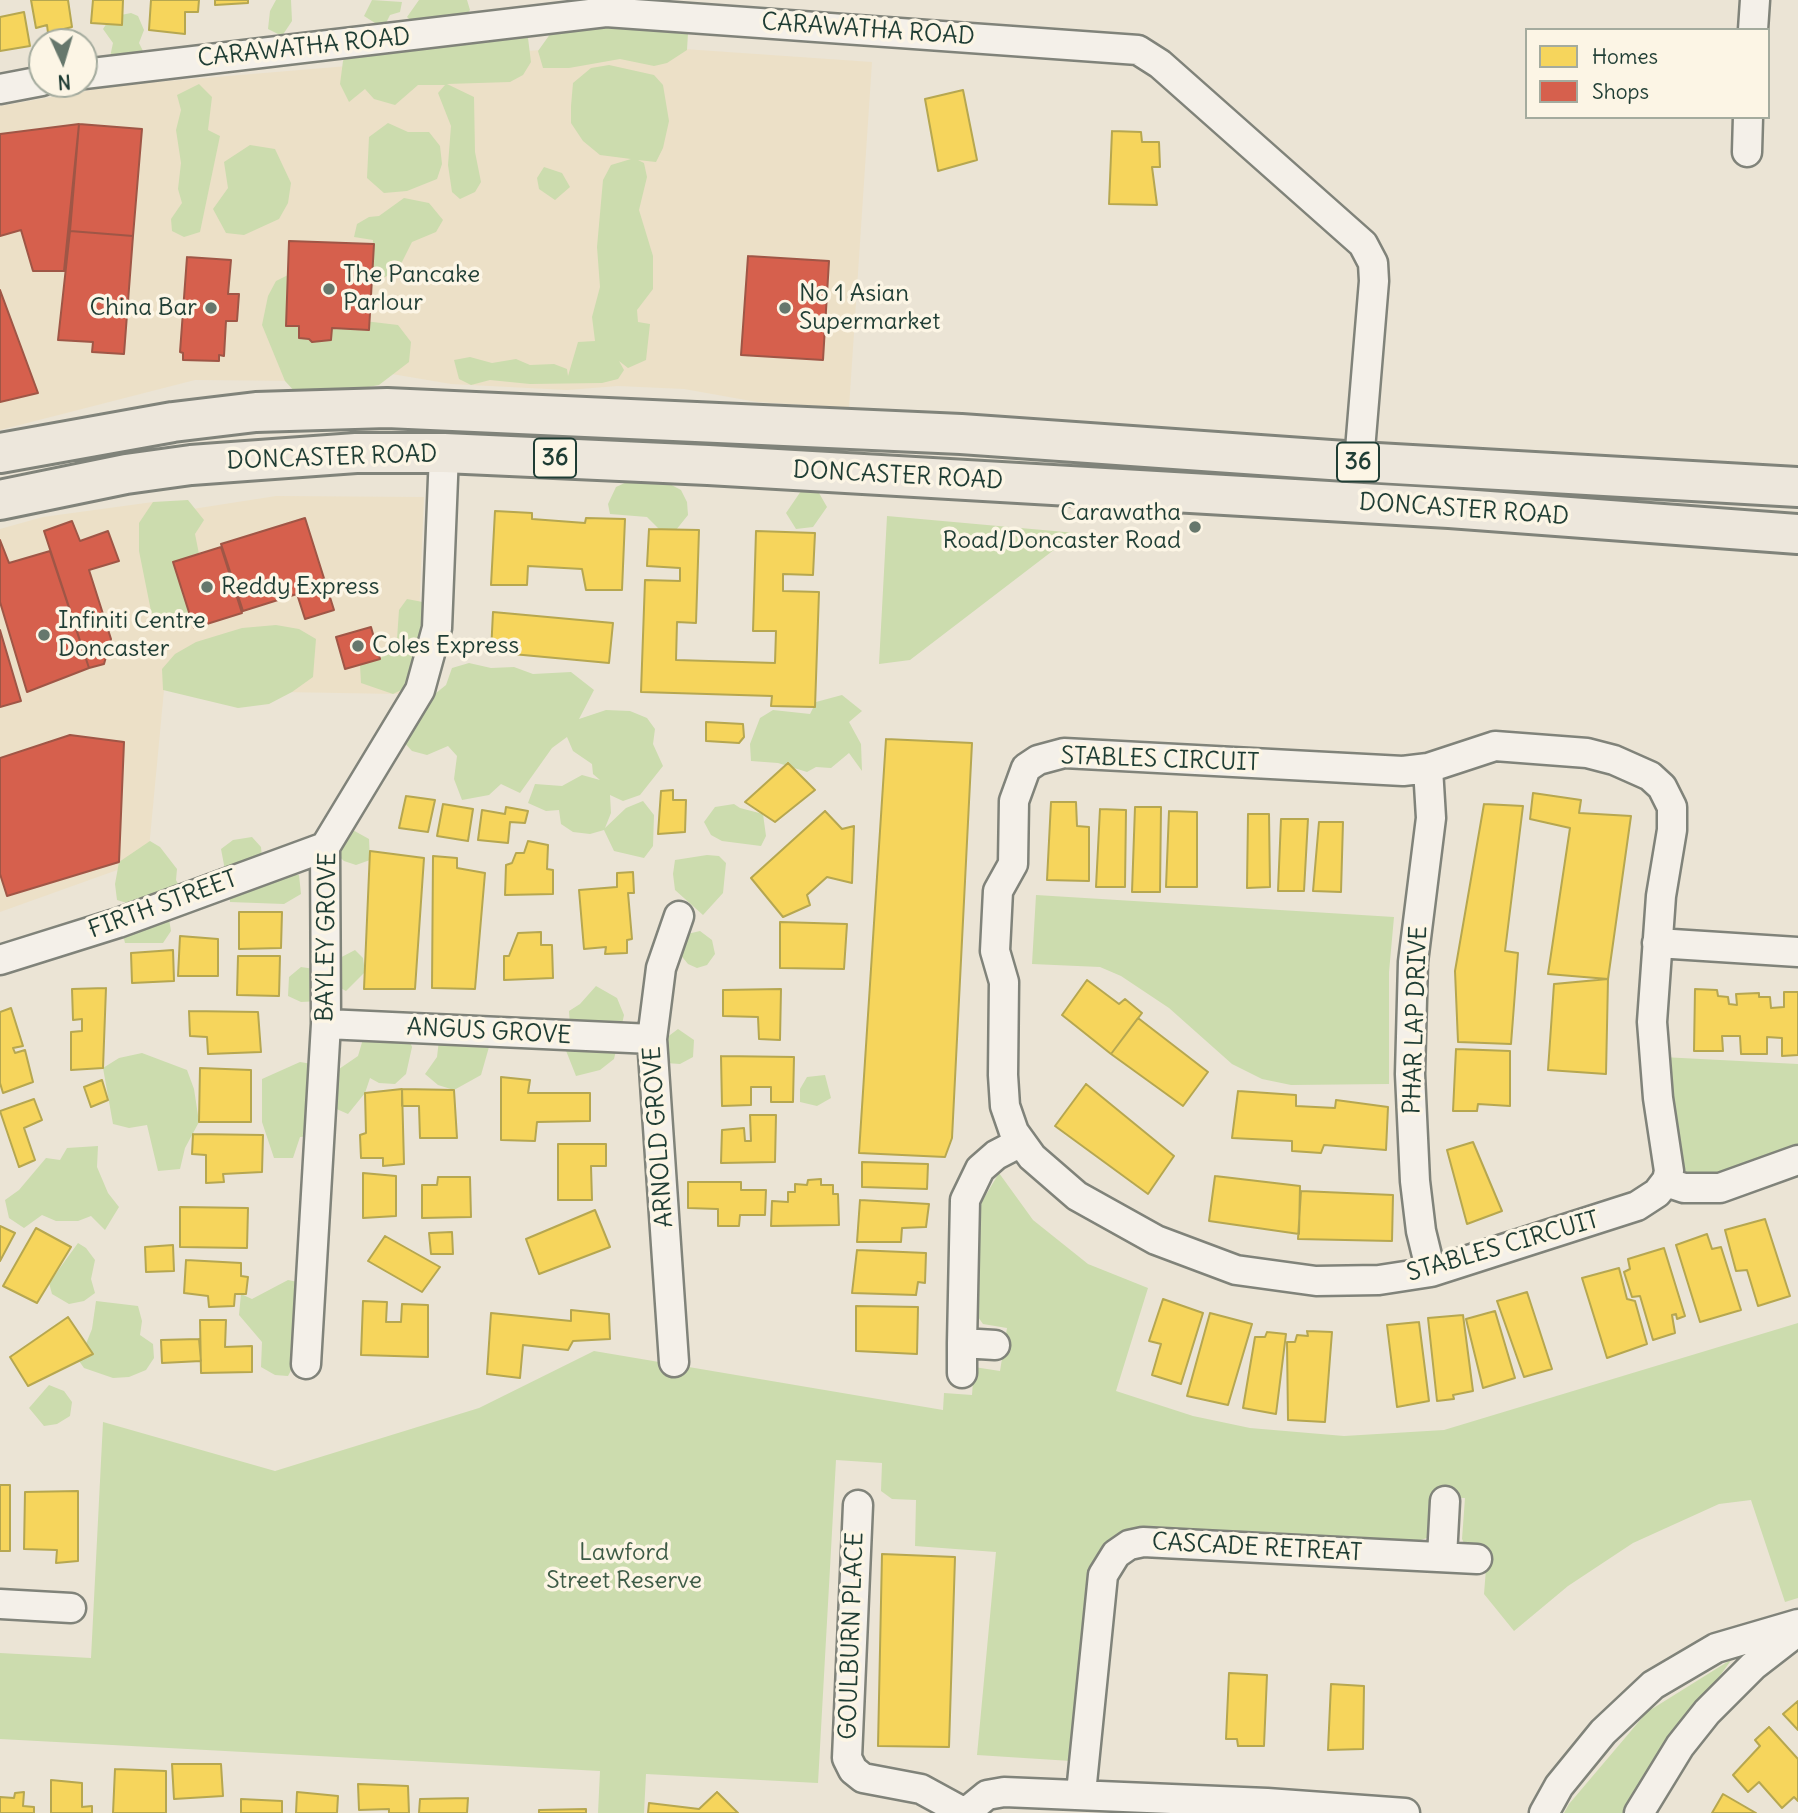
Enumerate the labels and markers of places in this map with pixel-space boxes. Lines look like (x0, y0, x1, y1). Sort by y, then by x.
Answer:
place label: The Pancake Parlour (343, 261, 480, 317)
place label: No 1 Asian Supermarket (799, 280, 940, 336)
marker: The Pancake Parlour (321, 281, 337, 297)
place label: China Bar (89, 294, 197, 322)
marker: China Bar (203, 300, 219, 316)
marker: No 1 Asian Supermarket (777, 300, 793, 316)
place label: Carawatha Road/Doncaster Road (942, 499, 1181, 555)
marker: Carawatha Road/Doncaster Road (1187, 519, 1203, 535)
place label: Reddy Express (221, 573, 380, 601)
marker: Reddy Express (199, 579, 215, 595)
place label: Infiniti Centre Doncaster (58, 607, 206, 663)
marker: Infiniti Centre Doncaster (36, 627, 52, 643)
place label: Coles Express (372, 632, 519, 660)
marker: Coles Express (350, 638, 366, 654)

